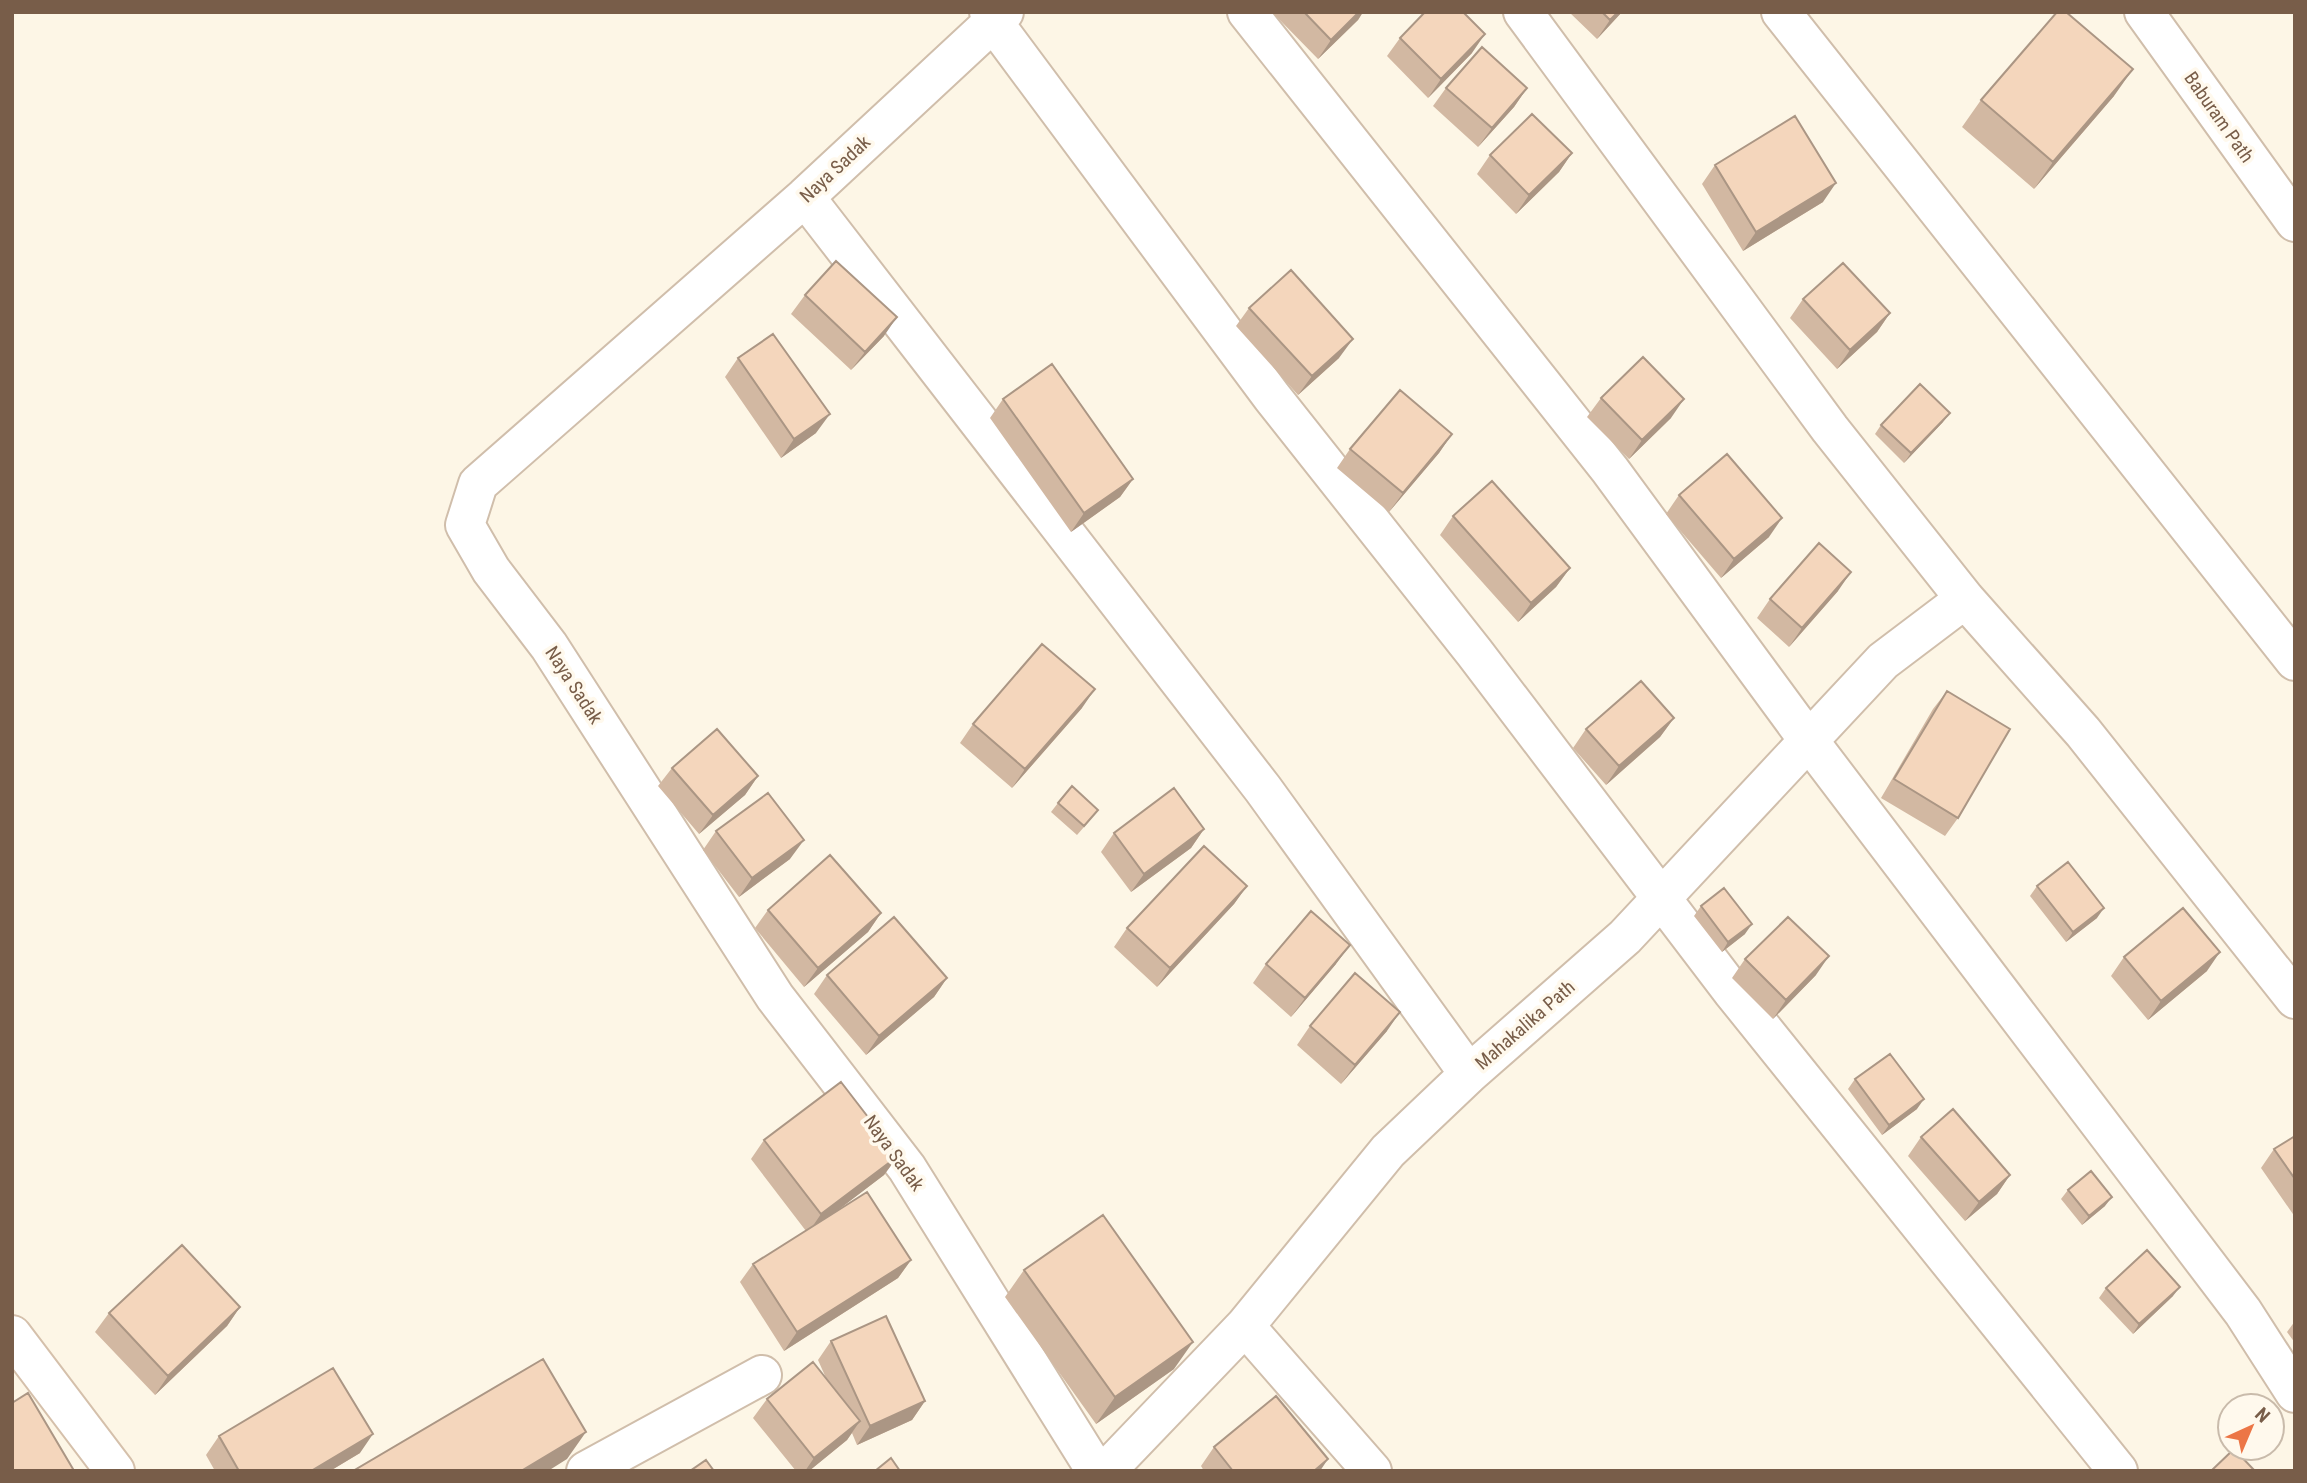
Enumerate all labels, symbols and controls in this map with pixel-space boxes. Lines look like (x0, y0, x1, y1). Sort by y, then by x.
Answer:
street label: Baburam Path (2179, 67, 2259, 167)
street label: Naya Sadak (795, 130, 875, 207)
street label: Naya Sadak (540, 642, 608, 729)
street label: Mahakalika Path (1470, 975, 1580, 1075)
street label: Naya Sadak (859, 1111, 929, 1196)
north arrow (2216, 1392, 2286, 1462)
text: N (2250, 1403, 2275, 1427)

